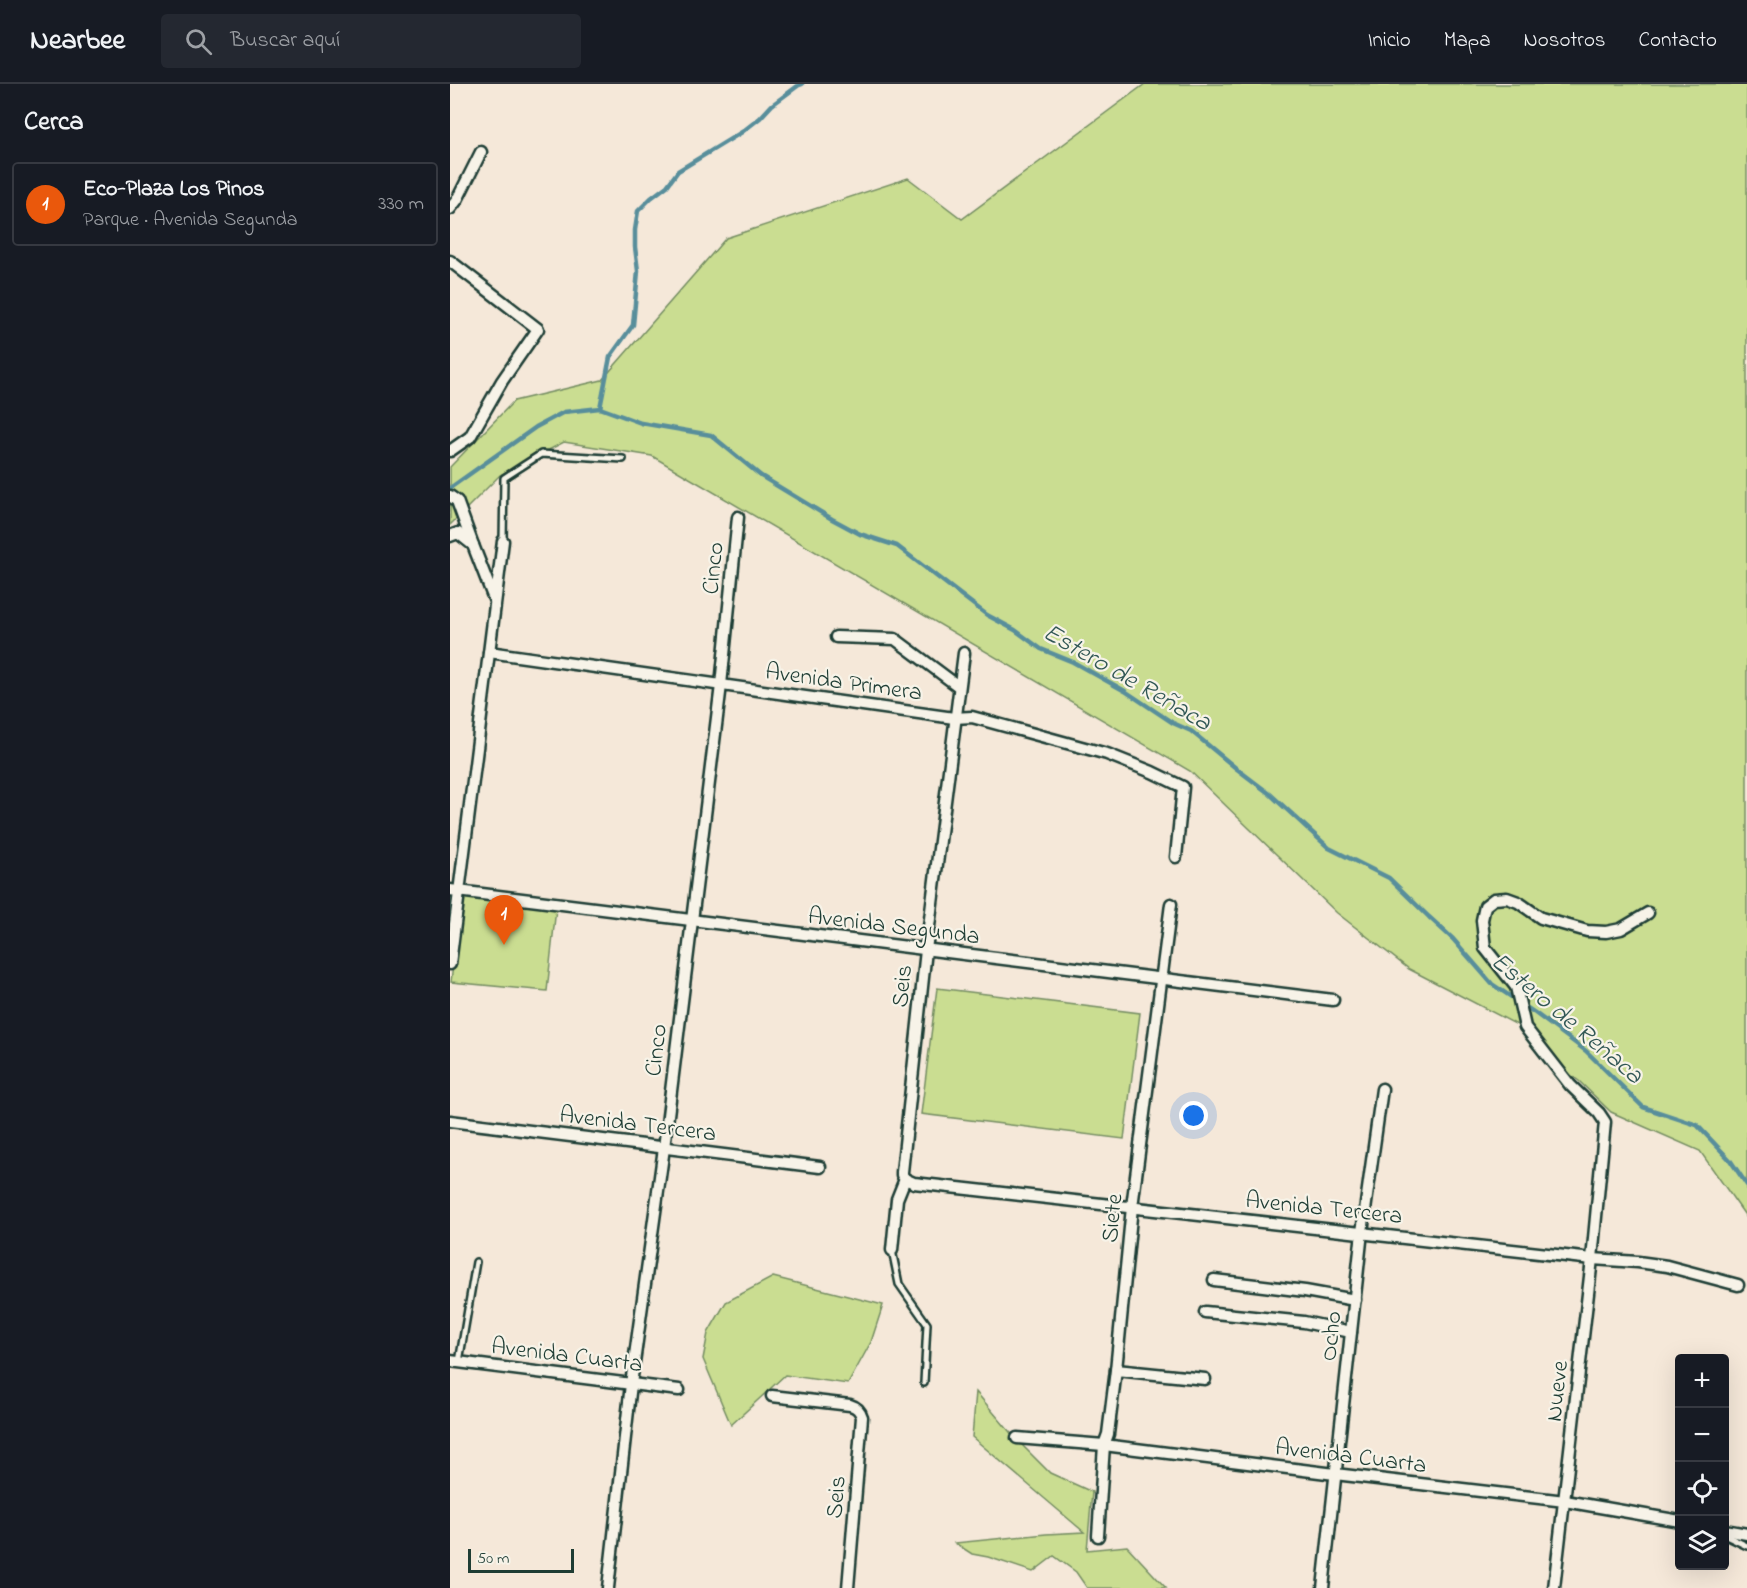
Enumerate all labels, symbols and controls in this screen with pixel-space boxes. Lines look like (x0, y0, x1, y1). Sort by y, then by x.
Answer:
search box (161, 14, 581, 68)
text: Nearbee (30, 21, 125, 62)
icon: search (182, 25, 215, 58)
text: Buscar aquí (230, 25, 340, 57)
text: Inicio (1368, 26, 1411, 56)
text: Mapa (1444, 26, 1491, 56)
text: Nosotros (1524, 26, 1606, 56)
text: Contacto (1639, 26, 1717, 56)
text: Cerca (24, 104, 84, 142)
text: Eco-Plaza Los Pinos (83, 174, 265, 206)
text: 1 (42, 190, 49, 219)
text: 330 m (378, 190, 424, 219)
text: Parque · Avenida Segunda (83, 206, 297, 235)
street label: Cinco (694, 540, 735, 596)
water label: Estero de Reñaca (1035, 615, 1219, 743)
street label: Avenida Primera (763, 655, 924, 712)
pin: 1 (484, 896, 524, 945)
street label: Avenida Segunda (806, 900, 982, 955)
water label: Estero de Reñaca (1482, 944, 1651, 1095)
street label: Seis (884, 963, 923, 1009)
street label: Cinco (637, 1022, 678, 1078)
street label: Avenida Tercera (557, 1098, 718, 1152)
your location (1179, 1101, 1208, 1130)
street label: Avenida Tercera (1243, 1184, 1404, 1235)
street label: Siete (1094, 1192, 1133, 1245)
street label: Ocho (1312, 1309, 1353, 1363)
street label: Avenida Cuarta (489, 1330, 644, 1383)
map controls (1675, 1354, 1729, 1570)
button: + (1675, 1354, 1729, 1408)
street label: Nueve (1538, 1359, 1579, 1424)
button: − (1675, 1408, 1729, 1462)
street label: Avenida Cuarta (1273, 1431, 1428, 1484)
button: locate (1675, 1462, 1729, 1516)
street label: Seis (818, 1474, 857, 1520)
button: layers (1675, 1516, 1729, 1570)
scale bar (468, 1546, 574, 1574)
text: 50 m (477, 1547, 509, 1571)

